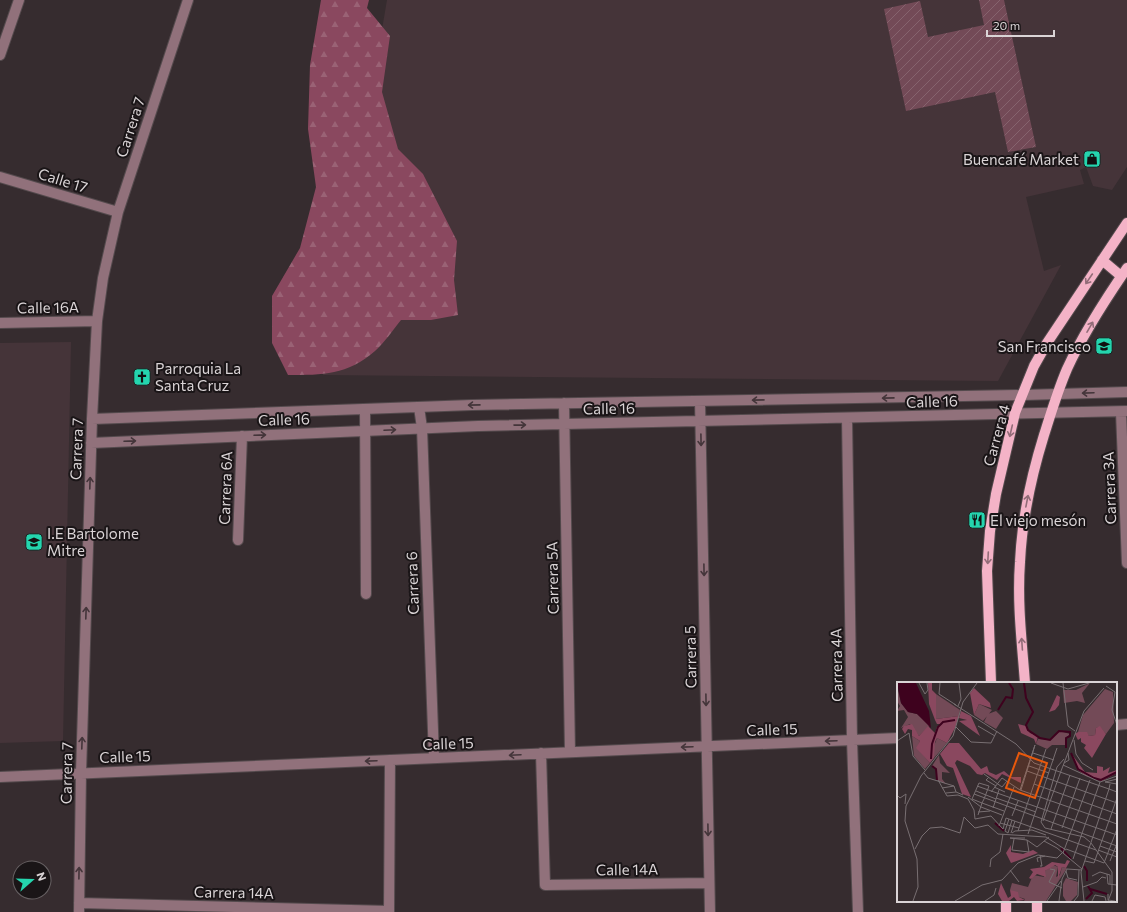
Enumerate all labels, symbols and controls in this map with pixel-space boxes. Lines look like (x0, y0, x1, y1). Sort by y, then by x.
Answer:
scale bar (987, 12, 1054, 38)
text: 20 m (993, 18, 1020, 32)
street label: Carrera 7 (112, 95, 148, 159)
shop icon: Buencafé Market (1082, 149, 1102, 169)
place label: Buencafé Market (963, 150, 1079, 168)
street label: Calle 17 (36, 164, 90, 196)
one-way arrow (1085, 273, 1094, 284)
street label: Calle 16A (17, 297, 79, 317)
one-way arrow (1087, 321, 1095, 333)
school or university icon: San Francisco (1094, 336, 1114, 356)
place label: San Francisco (998, 337, 1091, 355)
place label: Parroquia La Santa Cruz (155, 359, 241, 394)
church icon: Parroquia La Santa Cruz (132, 367, 152, 387)
one-way arrow (1082, 389, 1095, 397)
street label: Calle 16 (906, 391, 958, 411)
one-way arrow (882, 394, 895, 402)
one-way arrow (752, 396, 765, 404)
street label: Calle 16 (583, 399, 635, 417)
one-way arrow (468, 401, 481, 409)
street label: Carrera 4 (979, 402, 1013, 468)
street label: Calle 16 (258, 409, 310, 429)
street label: Carrera 7 (66, 418, 86, 480)
one-way arrow (513, 421, 526, 429)
one-way arrow (1007, 424, 1015, 437)
one-way arrow (383, 426, 396, 434)
one-way arrow (253, 432, 266, 439)
one-way arrow (698, 433, 705, 446)
one-way arrow (123, 437, 136, 445)
street label: Carrera 6A (215, 451, 235, 525)
street label: Carrera 3A (1099, 451, 1119, 525)
one-way arrow (86, 477, 94, 490)
one-way arrow (1023, 495, 1031, 508)
restaurant icon: El viejo mesón (967, 510, 987, 530)
place label: El viejo mesón (990, 511, 1086, 529)
place label: I.E Bartolome Mitre (47, 524, 139, 559)
school or university icon: I.E Bartolome Mitre (24, 532, 44, 552)
street label: Carrera 5A (542, 541, 562, 615)
street label: Carrera 6 (402, 551, 422, 615)
one-way arrow (984, 551, 992, 564)
one-way arrow (700, 563, 708, 576)
one-way arrow (82, 607, 90, 620)
street label: Carrera 5 (680, 625, 700, 689)
street label: Carrera 4A (826, 628, 846, 702)
one-way arrow (1018, 638, 1025, 651)
inset map (897, 682, 1117, 902)
one-way arrow (702, 693, 710, 706)
street label: Calle 15 (746, 719, 798, 739)
street label: Calle 15 (422, 733, 474, 753)
one-way arrow (78, 737, 86, 750)
one-way arrow (825, 737, 838, 745)
street label: Carrera 7 (56, 742, 76, 804)
one-way arrow (681, 743, 694, 751)
street label: Calle 15 (99, 746, 151, 766)
one-way arrow (509, 751, 522, 758)
one-way arrow (365, 757, 378, 764)
one-way arrow (704, 823, 712, 836)
street label: Calle 14A (596, 859, 658, 879)
north arrow (12, 860, 52, 900)
one-way arrow (76, 867, 83, 880)
text: N (34, 870, 49, 883)
street label: Carrera 14A (194, 882, 274, 902)

